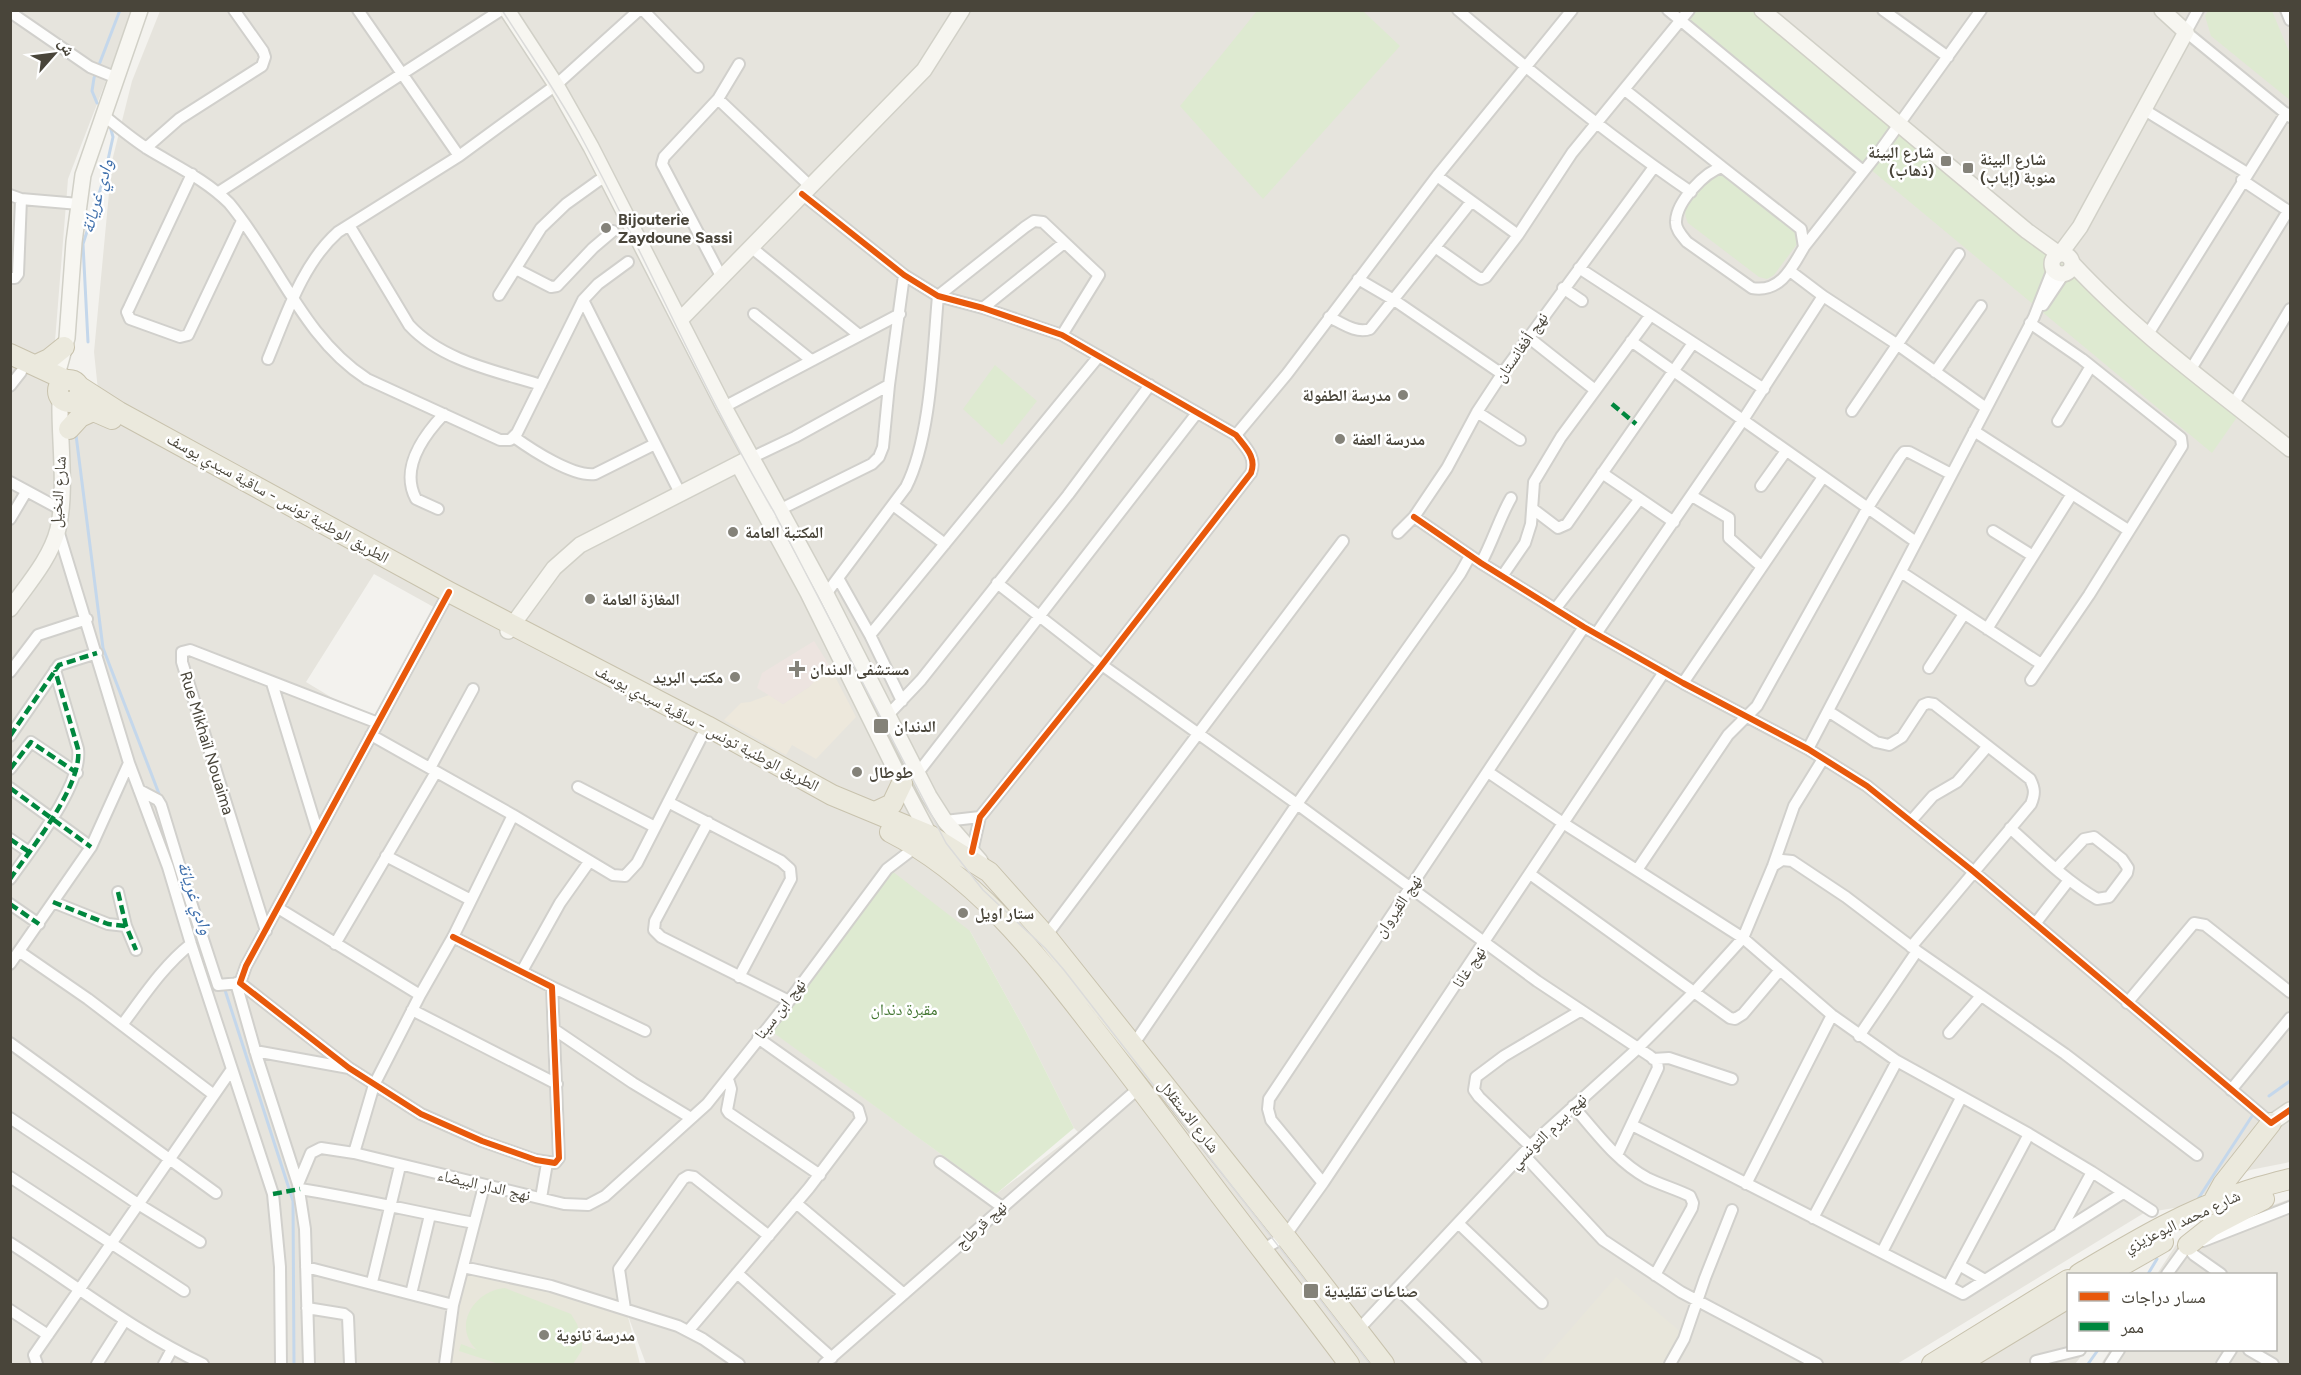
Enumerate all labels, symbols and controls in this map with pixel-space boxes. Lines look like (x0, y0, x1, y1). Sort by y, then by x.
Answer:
north arrow (24, 24, 84, 84)
text: ش (54, 35, 79, 59)
place label: شارع البيئة (ذهاب) (1868, 143, 1934, 180)
place label: شارع البيئة منوبة (إياب) (1980, 150, 2055, 188)
marker: شارع البيئة (ذهاب) (1939, 154, 1953, 168)
water label: وادي غريانة (76, 156, 122, 236)
marker: شارع البيئة منوبة (إياب) (1961, 161, 1975, 175)
place label: Bijouterie Zaydoune Sassi (618, 210, 732, 247)
marker: Bijouterie Zaydoune Sassi (599, 221, 613, 235)
street label: نهج أفغانستان (1490, 309, 1553, 386)
place label: مدرسة الطفولة (1303, 386, 1391, 405)
marker: مدرسة الطفولة (1396, 388, 1410, 402)
street label: الطريق الوطنية تونس - ساقية سيدي يوسف (162, 429, 392, 570)
place label: مدرسة العفة (1352, 430, 1425, 449)
marker: مدرسة العفة (1333, 432, 1347, 446)
street label: شارع النخيل (46, 455, 71, 529)
place label: المكتبة العامة (745, 523, 824, 542)
marker: المكتبة العامة (726, 525, 740, 539)
place label: المغازة العامة (602, 590, 680, 609)
marker: المغازة العامة (583, 592, 597, 606)
marker: مستشفى الدندان (788, 660, 806, 678)
place label: مستشفى الدندان (810, 660, 909, 679)
street label: الطريق الوطنية تونس - ساقية سيدي يوسف (590, 661, 822, 798)
place label: مكتب البريد (653, 668, 723, 687)
street label: Rue Mikhaïl Nouaima (176, 669, 238, 817)
marker: مكتب البريد (728, 670, 742, 684)
marker: الدندان (872, 717, 890, 735)
place label: الدندان (894, 717, 936, 736)
place label: طوطال (869, 763, 913, 782)
marker: طوطال (850, 765, 864, 779)
water label: وادي غريانة (169, 859, 217, 939)
street label: نهج القيروان (1370, 871, 1427, 941)
place label: ستار اويل (975, 904, 1034, 923)
marker: ستار اويل (956, 906, 970, 920)
street label: نهج غانا (1448, 943, 1490, 992)
street label: نهج ابن سينا (750, 975, 810, 1044)
park label: مقبرة دندان (871, 1000, 937, 1020)
street label: شارع الاستقلال (1154, 1075, 1224, 1157)
street label: نهج بيرم التونسي (1505, 1089, 1593, 1175)
street label: نهج الدار البيضاء (435, 1165, 532, 1206)
street label: شارع محمد البوعزيزي (2121, 1186, 2245, 1259)
street label: نهج قرطاج (951, 1197, 1011, 1254)
legend (2067, 1273, 2277, 1351)
marker: صناعات تقليدية (1302, 1282, 1320, 1300)
place label: صناعات تقليدية (1324, 1282, 1418, 1301)
text: مسار دراجات (2121, 1286, 2206, 1308)
text: ممر (2120, 1316, 2144, 1338)
place label: مدرسة ثانوية (556, 1326, 635, 1345)
marker: مدرسة ثانوية (537, 1328, 551, 1342)

